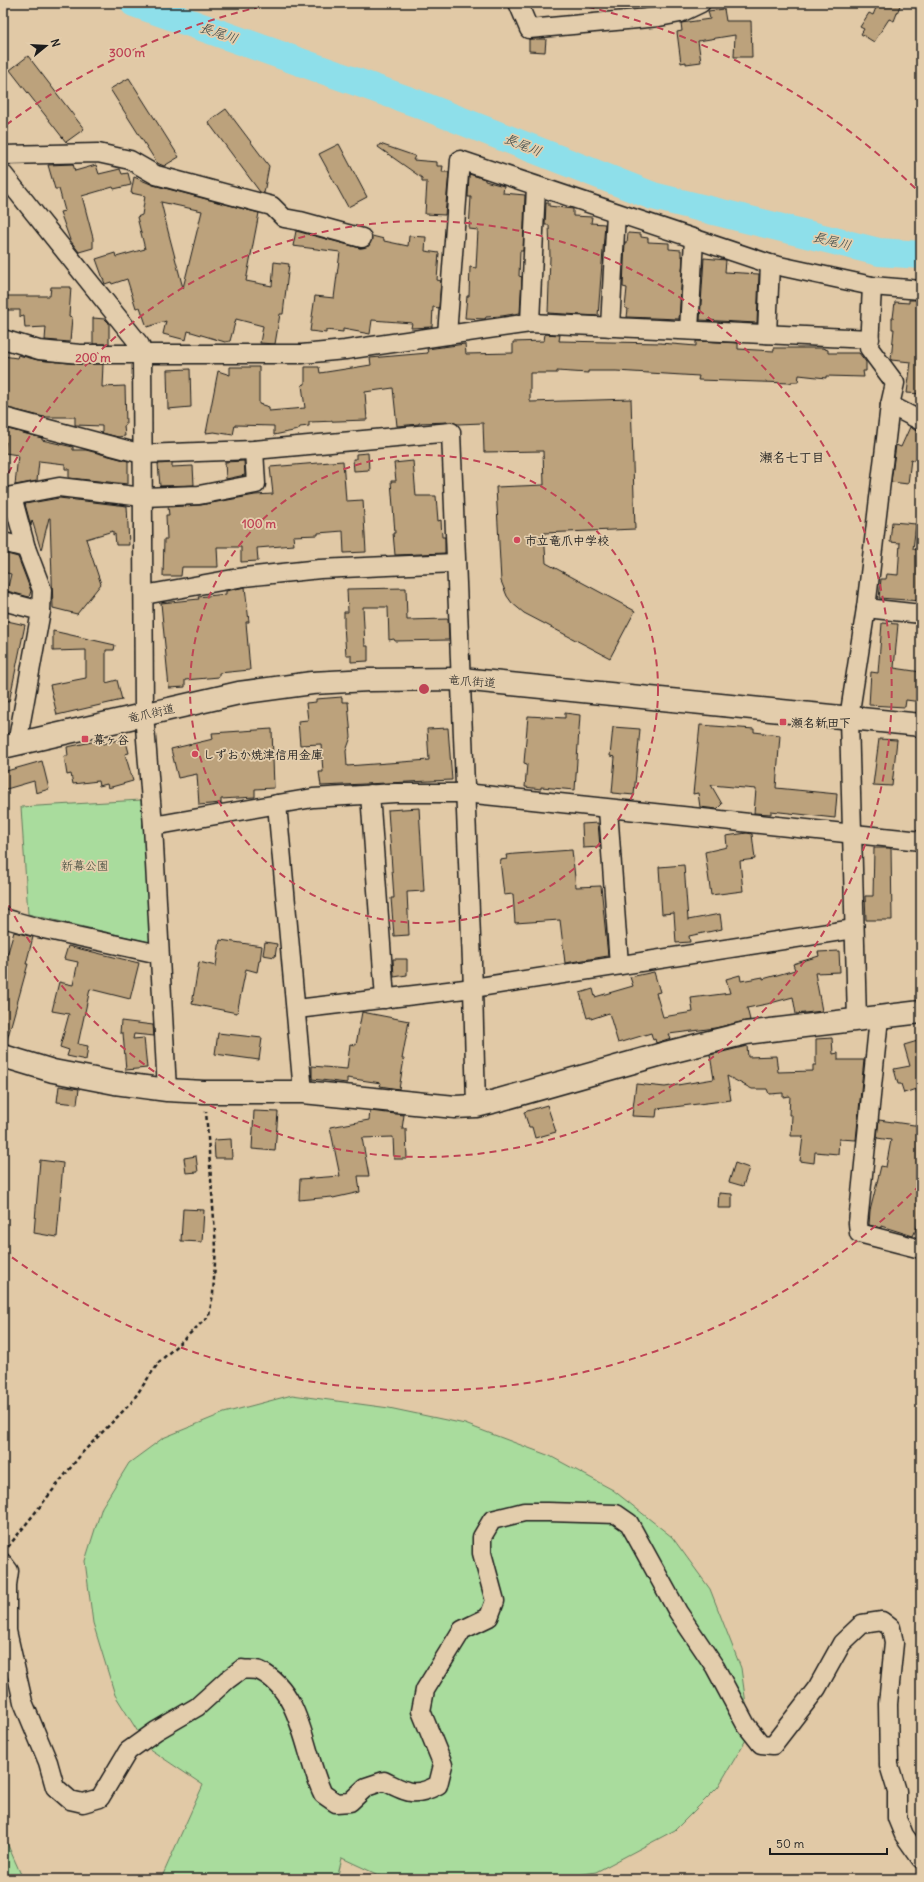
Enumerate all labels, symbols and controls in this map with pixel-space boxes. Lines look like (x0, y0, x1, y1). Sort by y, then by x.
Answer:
water label: 長尾川 (198, 19, 240, 47)
north arrow (26, 26, 66, 66)
text: N (48, 37, 63, 49)
text: 300 m (109, 45, 145, 60)
water label: 長尾川 (502, 130, 544, 160)
water label: 長尾川 (811, 228, 853, 254)
text: 200 m (75, 350, 111, 365)
district label: 瀬名七丁目 (759, 449, 825, 466)
text: 100 m (242, 516, 276, 531)
place label: 市立竜爪中学校 (525, 533, 609, 548)
marker: 市立竜爪中学校 (512, 535, 522, 545)
street label: 竜爪街道 (448, 672, 496, 690)
centre of rings (417, 682, 431, 696)
street label: 竜爪街道 (126, 700, 176, 726)
place label: 瀬名新田下 (791, 715, 851, 730)
marker: 瀬名新田下 (778, 717, 788, 727)
place label: 幕ヶ谷 (93, 732, 129, 747)
marker: 幕ヶ谷 (80, 734, 90, 744)
place label: しずおか焼津信用金庫 (203, 747, 323, 762)
marker: しずおか焼津信用金庫 (190, 749, 200, 759)
park label: 新幕公園 (61, 858, 109, 873)
scale bar (770, 1830, 887, 1856)
text: 50 m (776, 1836, 805, 1851)

